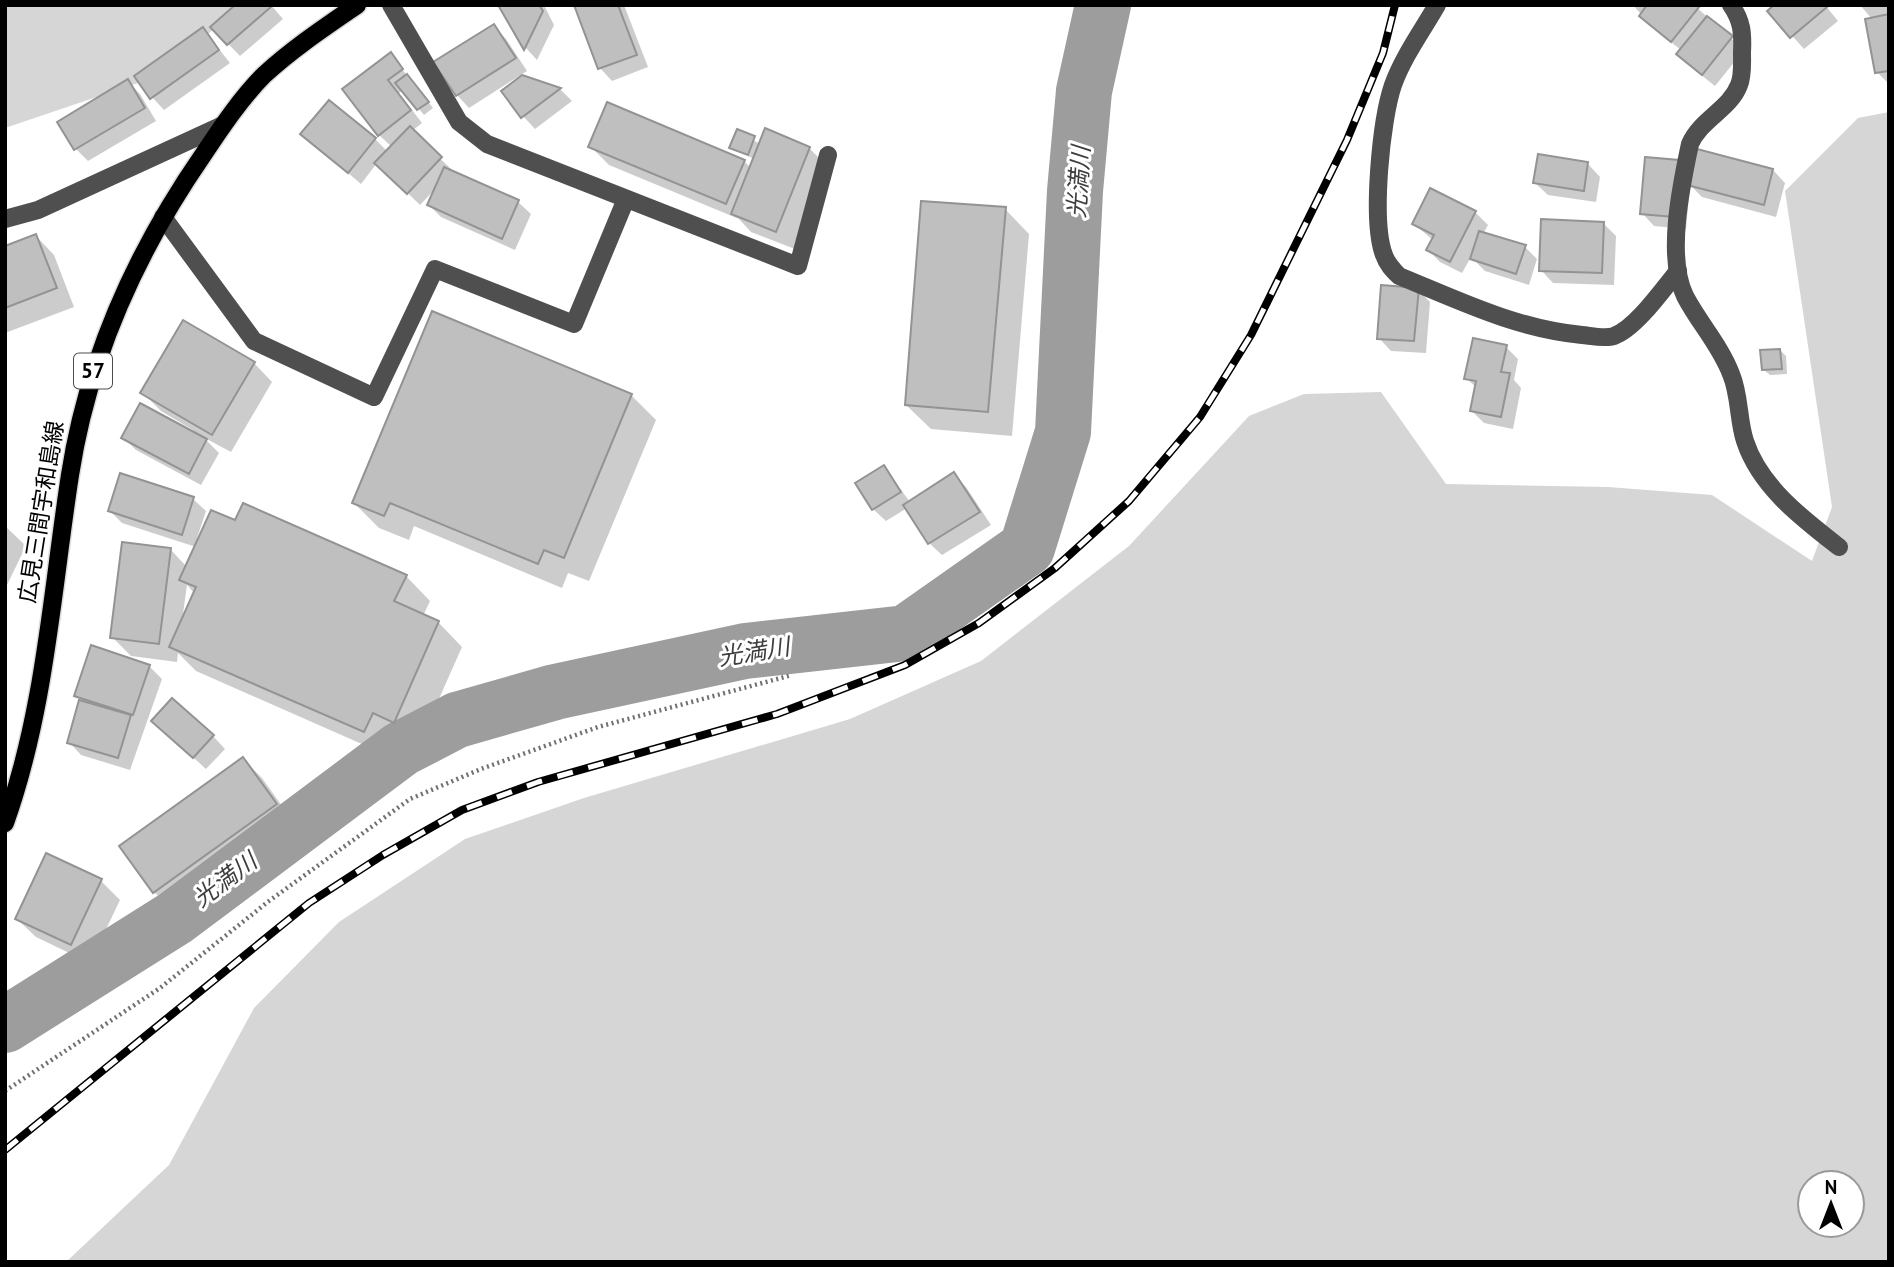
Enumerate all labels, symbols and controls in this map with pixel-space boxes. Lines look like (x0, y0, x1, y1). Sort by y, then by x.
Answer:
water label: 光満川 (1061, 142, 1097, 219)
road number: 57 (74, 354, 112, 388)
street label: 広見三間宇和島線 (12, 419, 69, 605)
water label: 光満川 (716, 630, 795, 672)
water label: 光満川 (187, 844, 265, 914)
north arrow (1796, 1169, 1866, 1239)
text: N (1825, 1175, 1837, 1199)

